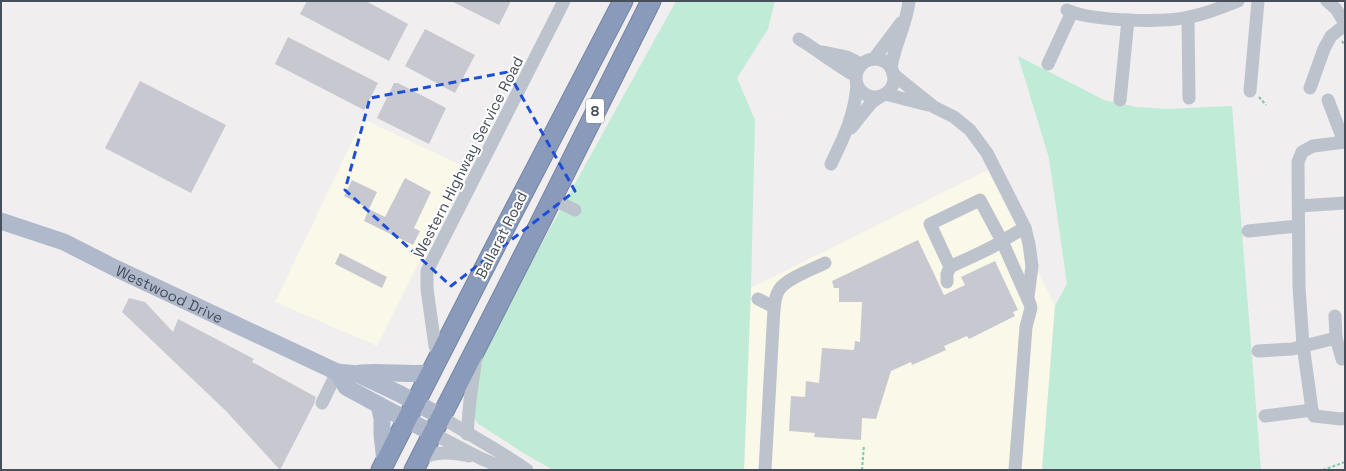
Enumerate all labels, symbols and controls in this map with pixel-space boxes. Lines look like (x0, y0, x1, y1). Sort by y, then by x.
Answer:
street label: Western Highway Service Road (409, 53, 527, 261)
road number: 8 (586, 99, 604, 123)
street label: Ballarat Road (471, 188, 531, 282)
street label: Westwood Drive (113, 260, 226, 327)

